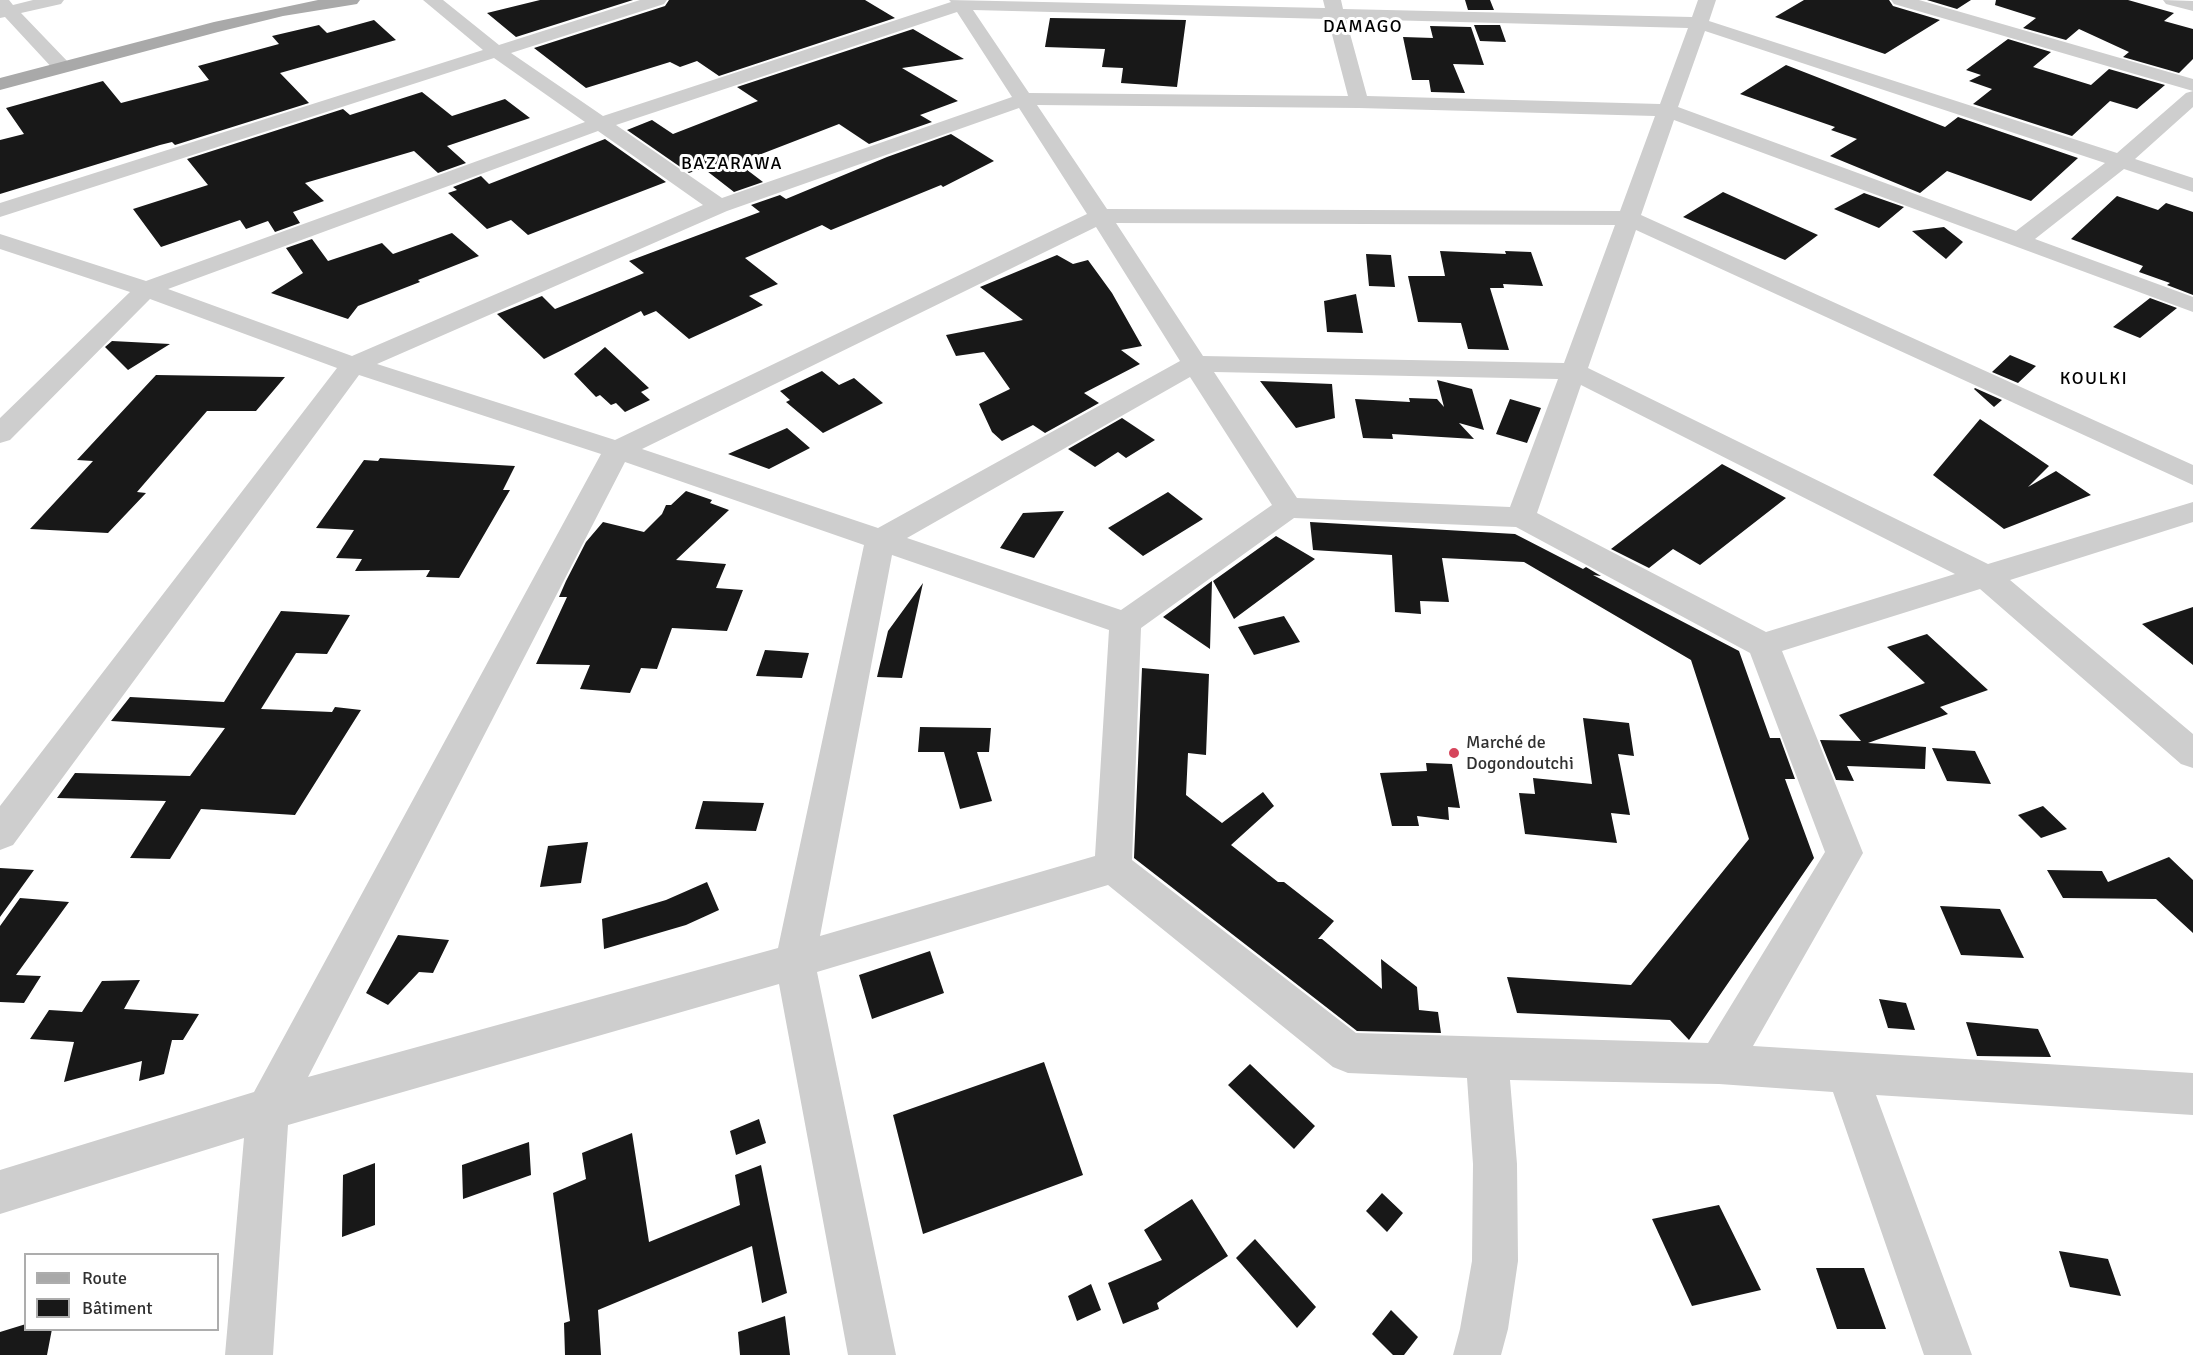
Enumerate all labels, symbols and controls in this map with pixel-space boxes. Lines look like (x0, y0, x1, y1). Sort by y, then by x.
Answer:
district label: DAMAGO (1323, 16, 1403, 38)
district label: BAZARAWA (681, 153, 783, 175)
district label: KOULKI (2060, 368, 2128, 390)
place label: Marché de Dogondoutchi (1466, 732, 1574, 774)
marker: Marché de Dogondoutchi (1447, 746, 1461, 760)
legend (24, 1253, 219, 1331)
text: Route (82, 1267, 127, 1289)
text: Bâtiment (82, 1297, 153, 1319)

